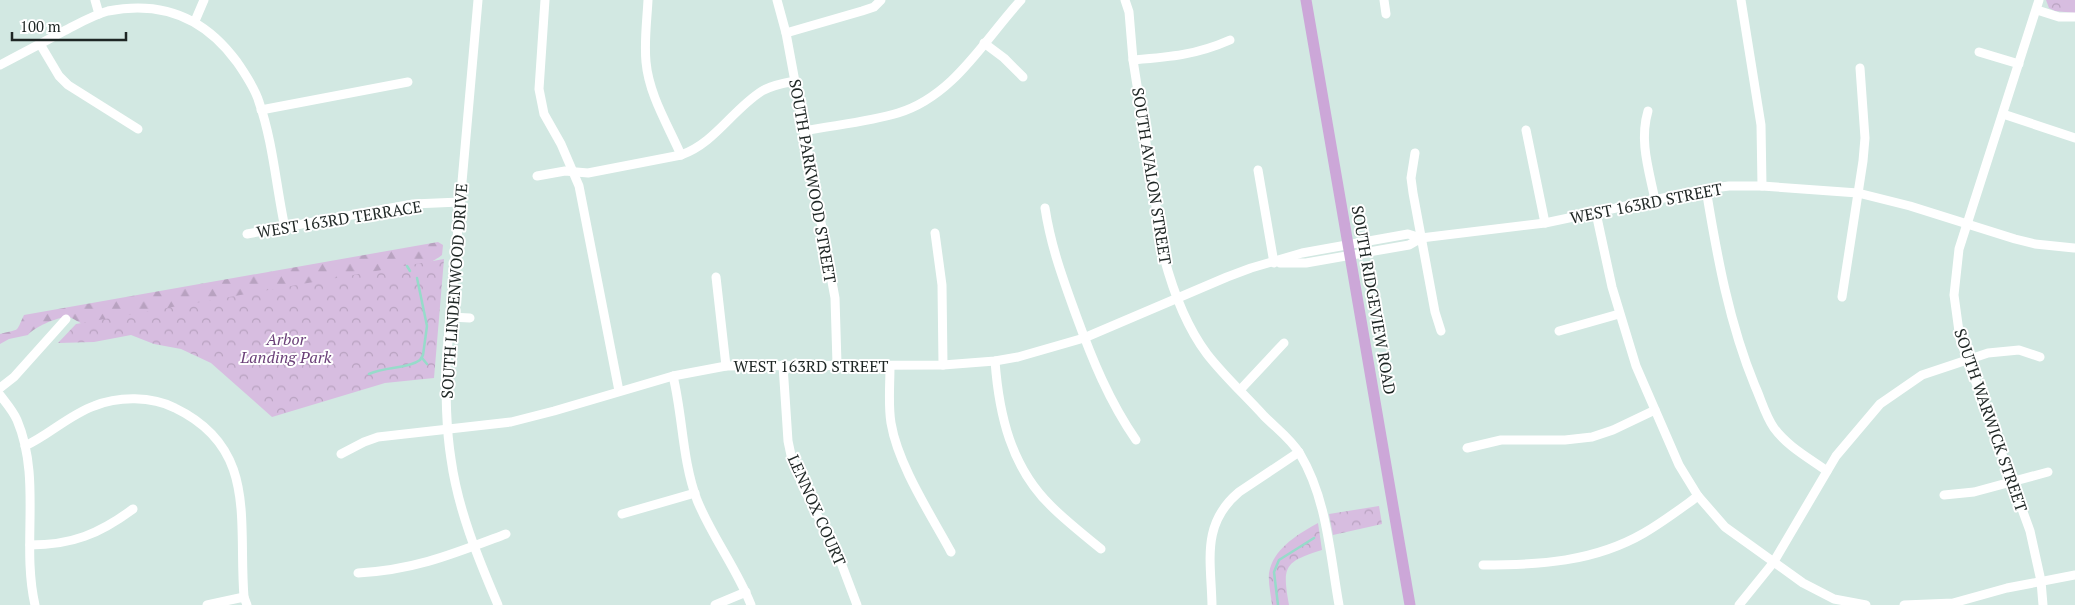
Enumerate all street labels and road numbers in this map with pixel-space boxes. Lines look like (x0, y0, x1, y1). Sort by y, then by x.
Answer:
street label: SOUTH PARKWOOD STREET (784, 77, 842, 285)
street label: SOUTH AVALON STREET (1127, 86, 1177, 266)
street label: WEST 163RD STREET (1568, 177, 1724, 229)
street label: SOUTH LINDENWOOD DRIVE (435, 183, 473, 399)
street label: WEST 163RD TERRACE (255, 195, 423, 243)
street label: SOUTH RIDGEVIEW ROAD (1347, 204, 1401, 396)
street label: SOUTH WARWICK STREET (1949, 325, 2033, 515)
street label: WEST 163RD STREET (734, 355, 888, 377)
street label: LENNOX COURT (783, 451, 851, 569)

